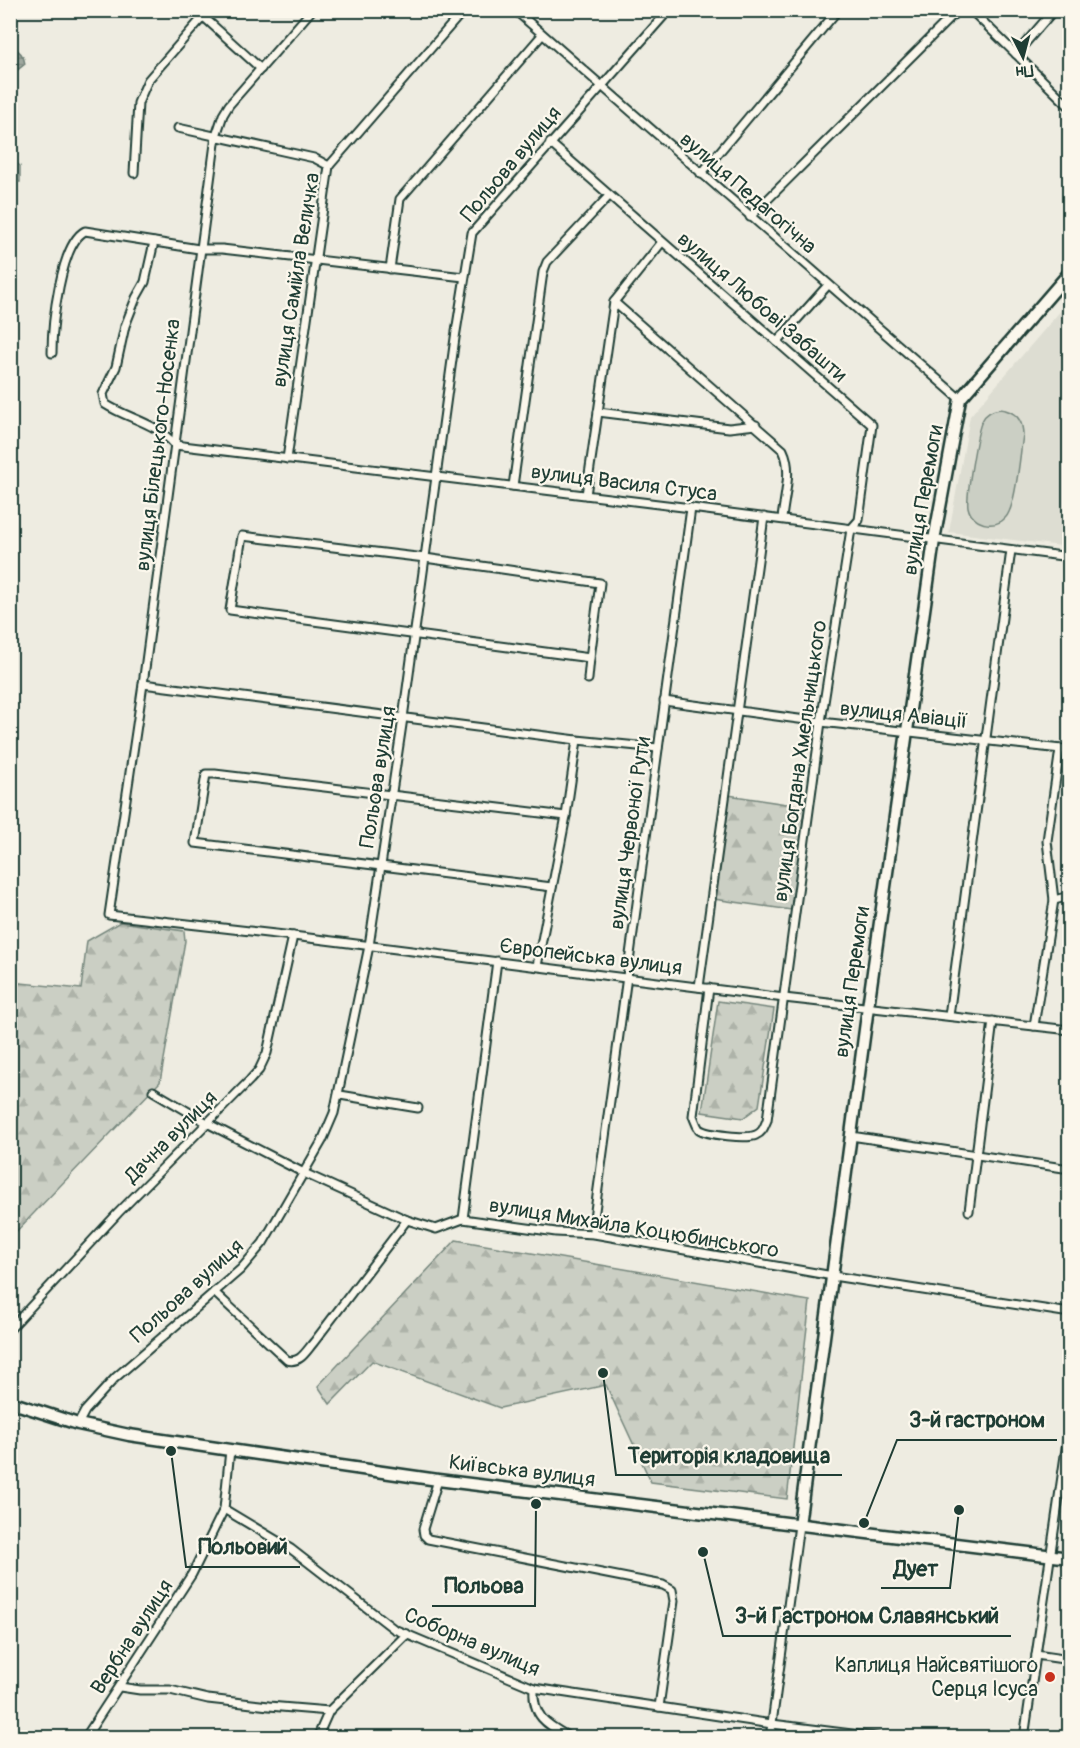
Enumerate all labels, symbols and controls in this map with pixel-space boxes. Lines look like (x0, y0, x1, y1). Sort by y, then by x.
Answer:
north arrow (993, 27, 1053, 87)
text: Пн (1015, 60, 1034, 82)
street label: Польова вулиця (455, 100, 567, 228)
street label: вулиця Педагогічна (674, 126, 822, 260)
street label: вулиця Самійла Величка (266, 171, 326, 389)
street label: вулиця Любові Забашти (671, 226, 853, 388)
street label: вулиця Білецького-Носенка (129, 317, 187, 573)
street label: вулиця Перемоги (896, 423, 950, 577)
street label: вулиця Василя Стуса (529, 458, 719, 508)
street label: вулиця Богдана Хмельницького (767, 618, 833, 904)
street label: вулиця Авіації (839, 695, 969, 735)
street label: Польова вулиця (353, 704, 403, 850)
street label: вулиця Червоної Рути (603, 735, 657, 931)
street label: вулиця Перемоги (828, 905, 876, 1059)
street label: Європейська вулиця (498, 932, 684, 982)
street label: Дачна вулиця (118, 1085, 223, 1190)
street label: вулиця Михайла Коцюбинського (487, 1192, 781, 1264)
street label: Польова вулиця (125, 1233, 249, 1349)
callout: 3-й гастроном (897, 1400, 1057, 1440)
text: 3-й гастроном (909, 1406, 1045, 1434)
callout: Територія кладовища (616, 1435, 842, 1475)
text: Територія кладовища (627, 1442, 830, 1470)
street label: Київська вулиця (447, 1449, 597, 1493)
callout: Польовий (186, 1527, 300, 1567)
text: Польовий (198, 1533, 288, 1561)
callout: Дует (881, 1548, 950, 1588)
text: Дует (892, 1555, 939, 1583)
callout: Польова (432, 1566, 535, 1606)
text: Польова (444, 1572, 524, 1600)
street label: Вербна вулиця (85, 1574, 179, 1700)
callout: 3-й Гастроном Славянський (723, 1596, 1011, 1636)
street label: Соборна вулиця (400, 1601, 544, 1683)
text: 3-й Гастроном Славянський (735, 1602, 999, 1630)
place label: Каплиця Найсвятішого Серця Ісуса (835, 1652, 1038, 1703)
marker: Каплиця Найсвятішого Серця Ісуса (1043, 1670, 1057, 1684)

